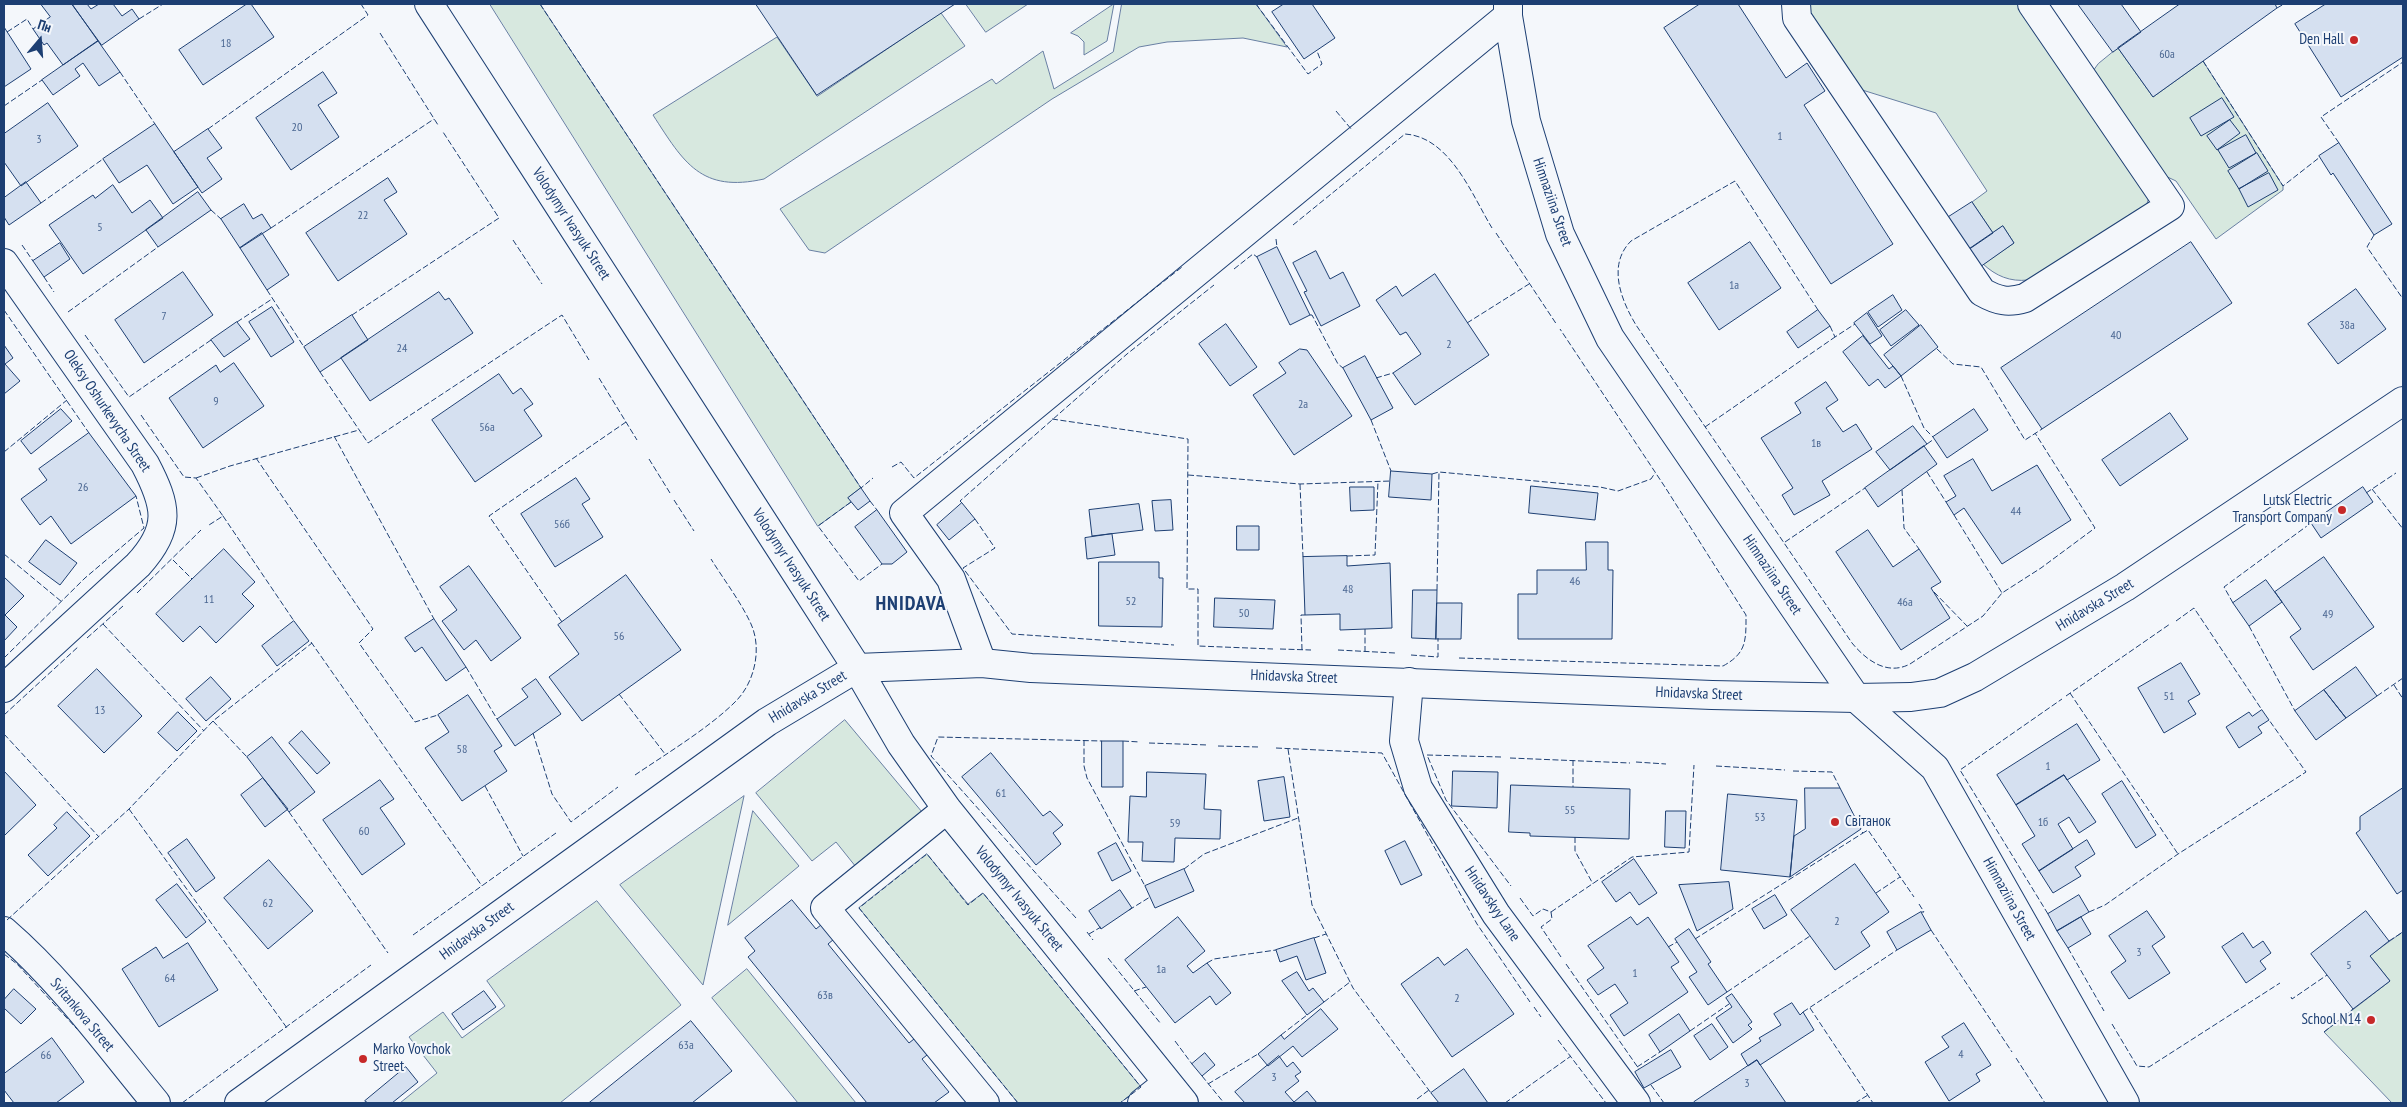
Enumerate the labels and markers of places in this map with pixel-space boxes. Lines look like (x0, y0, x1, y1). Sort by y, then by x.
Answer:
place label: Den Hall (2299, 31, 2344, 49)
marker: Den Hall (2348, 34, 2360, 46)
place label: Lutsk Electric Transport Company (2233, 492, 2332, 527)
marker: Lutsk Electric Transport Company (2336, 504, 2348, 516)
place label: Світанок (1845, 813, 1891, 831)
marker: Світанок (1829, 816, 1841, 828)
place label: School N14 (2301, 1011, 2361, 1029)
marker: School N14 (2365, 1014, 2377, 1026)
place label: Marko Vovchok Street (373, 1041, 451, 1076)
marker: Marko Vovchok Street (357, 1053, 369, 1065)

